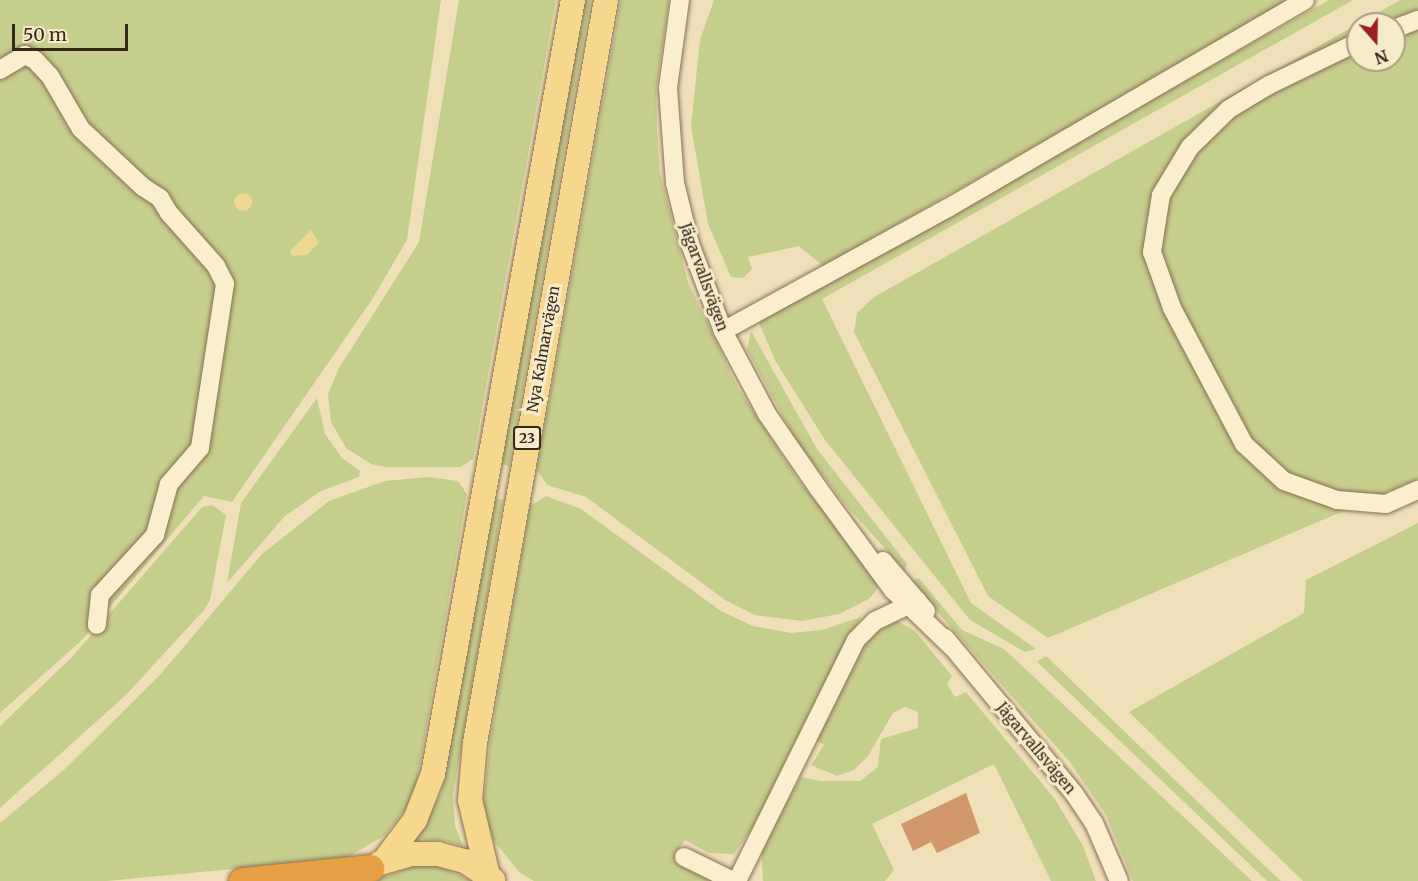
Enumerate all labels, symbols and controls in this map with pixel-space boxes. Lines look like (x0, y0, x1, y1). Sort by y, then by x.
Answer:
scale bar (15, 12, 130, 50)
north arrow (1346, 12, 1406, 72)
text: 50 m (23, 23, 67, 46)
text: N (1372, 45, 1391, 69)
street label: Jägarvallsvägen (676, 220, 732, 334)
street label: Nya Kalmarvägen (523, 284, 563, 414)
road number: 23 (512, 427, 542, 449)
street label: Jägarvallsvägen (993, 699, 1079, 797)

